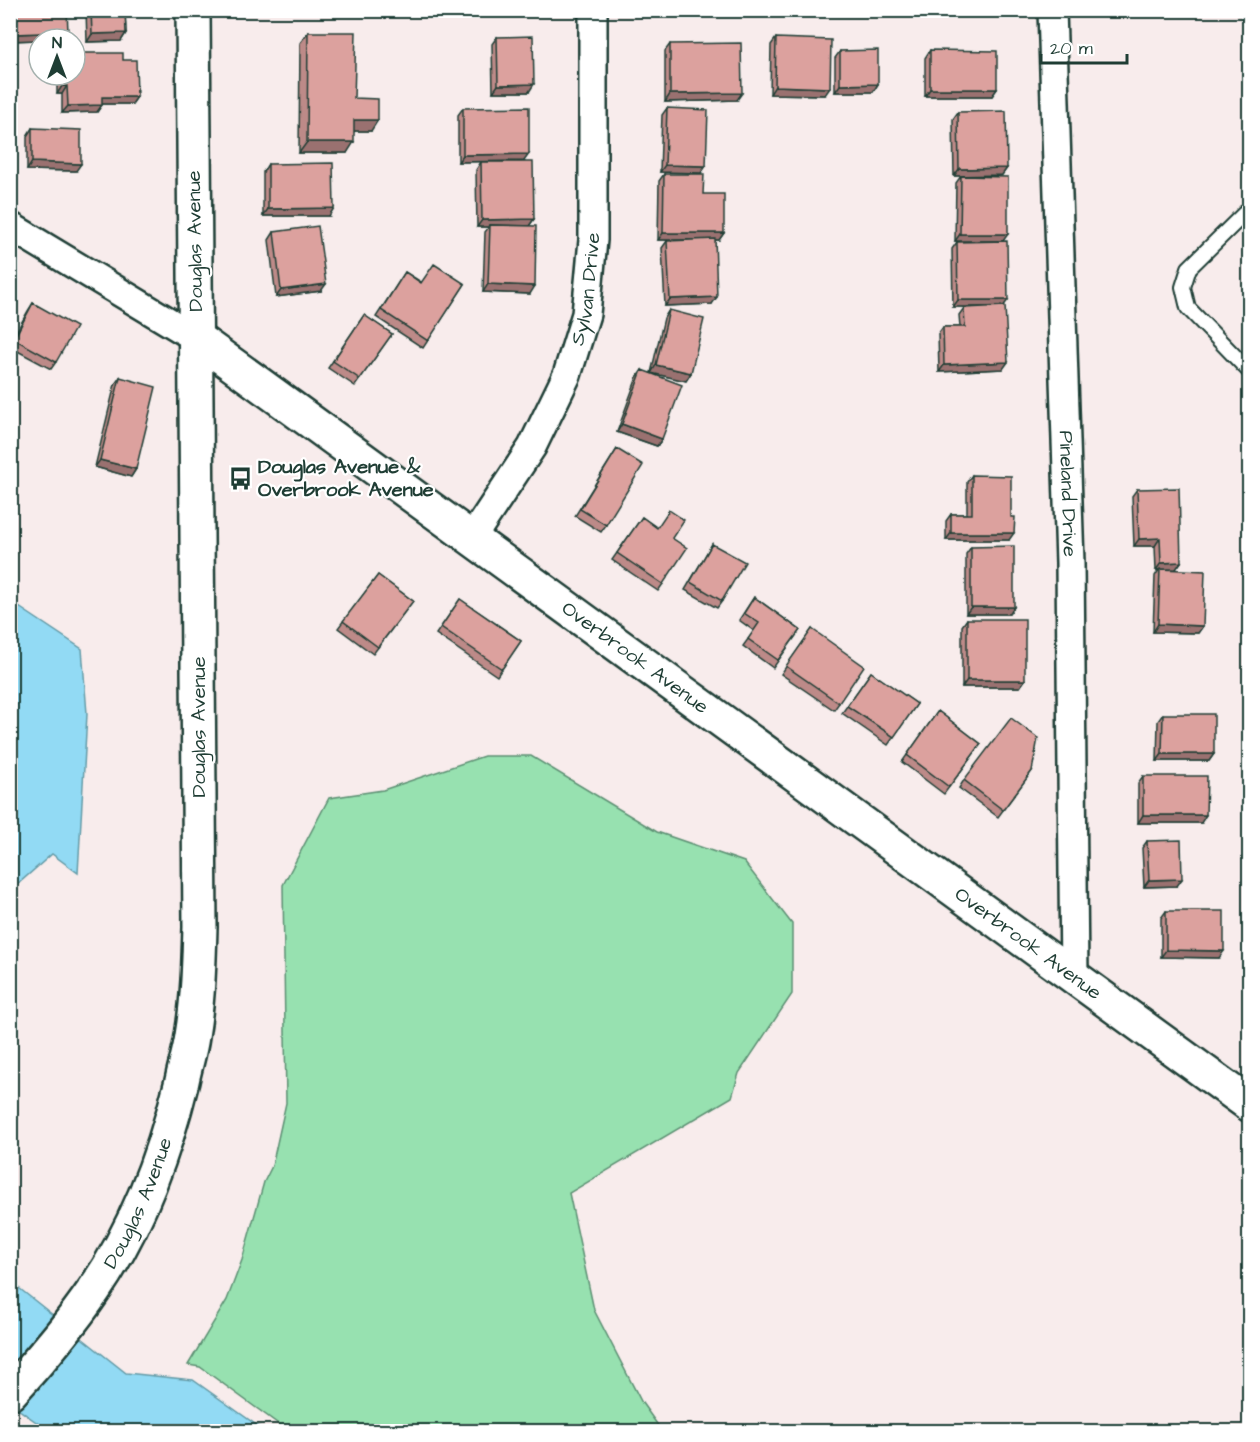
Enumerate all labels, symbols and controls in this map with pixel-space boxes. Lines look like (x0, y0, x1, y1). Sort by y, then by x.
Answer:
north arrow (27, 27, 87, 87)
scale bar (1041, 27, 1126, 65)
text: N (52, 32, 62, 54)
text: 20 m (1050, 36, 1093, 61)
street label: Douglas Avenue (180, 170, 211, 312)
street label: Sylvan Drive (563, 233, 607, 349)
street label: Pineland Drive (1052, 430, 1084, 558)
place label: Douglas Avenue & Overbrook Avenue (258, 453, 434, 504)
bus stop icon: Douglas Avenue & Overbrook Avenue (227, 466, 253, 492)
street label: Overbrook Avenue (556, 594, 714, 721)
street label: Douglas Avenue (185, 656, 214, 798)
street label: Overbrook Avenue (949, 880, 1107, 1007)
street label: Douglas Avenue (97, 1134, 179, 1274)

